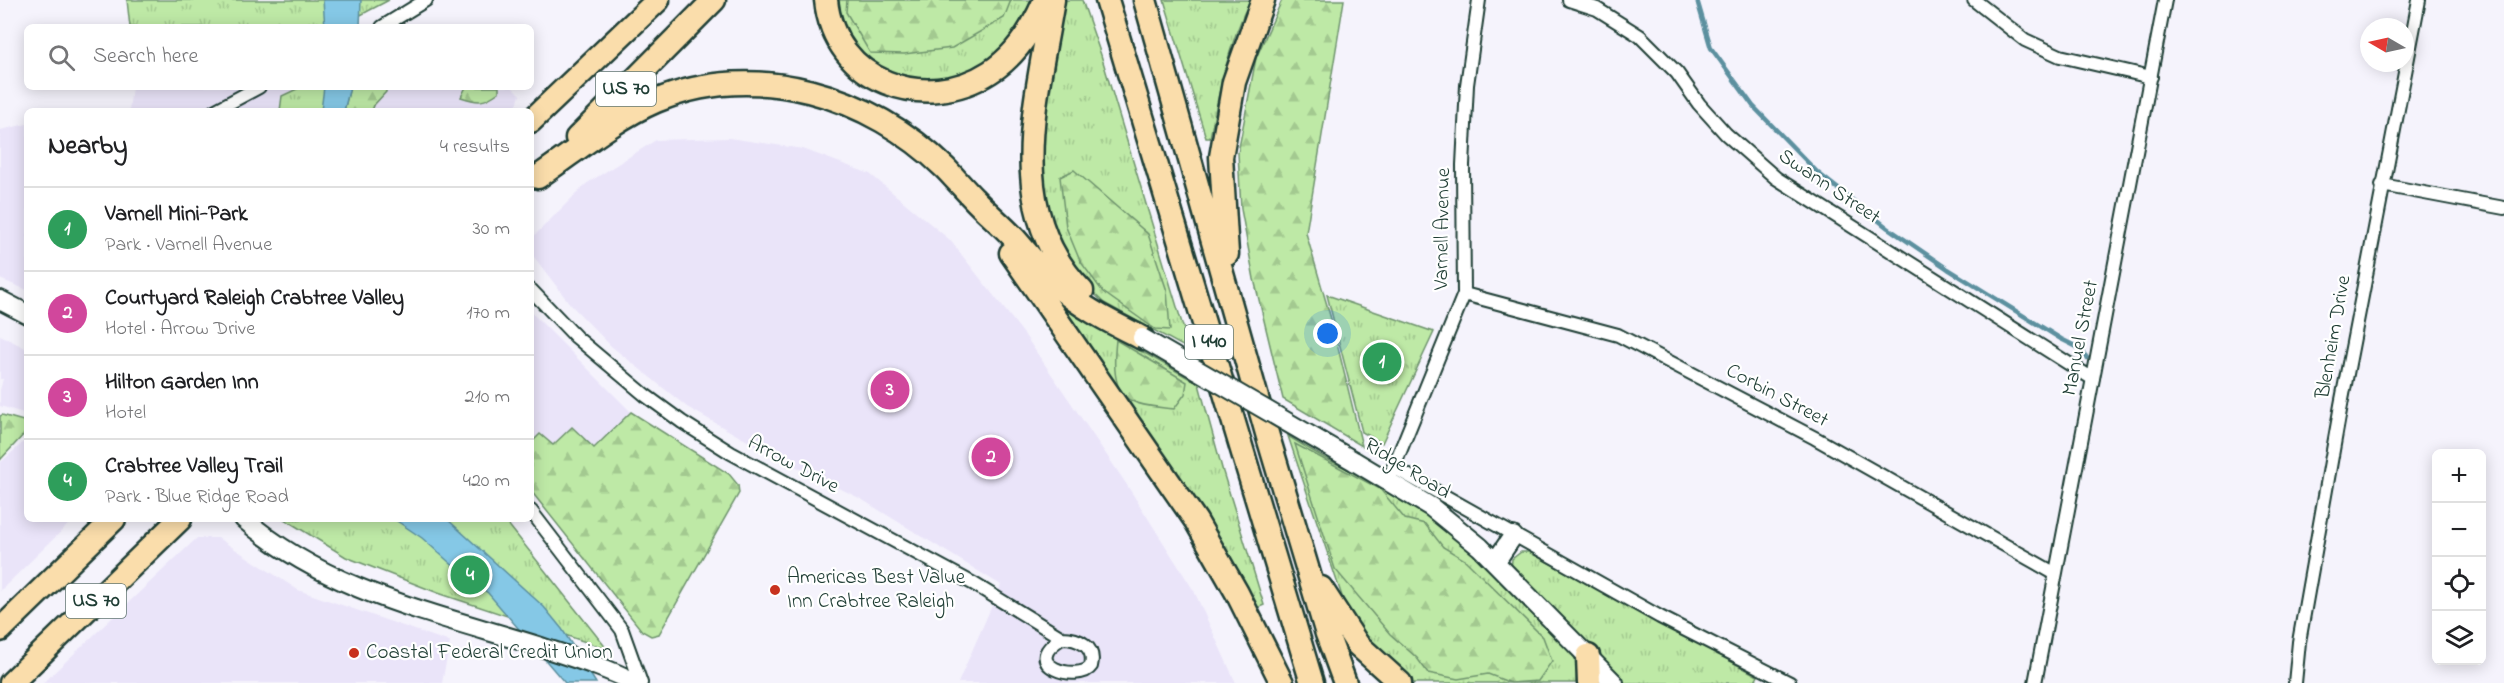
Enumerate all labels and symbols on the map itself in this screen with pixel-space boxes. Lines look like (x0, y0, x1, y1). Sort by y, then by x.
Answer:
north arrow (2360, 18, 2414, 72)
road number: US 70 (596, 72, 656, 106)
street label: Swann Street (1772, 142, 1886, 232)
street label: Varnell Avenue (1427, 167, 1459, 292)
street label: Blenheim Drive (2308, 272, 2360, 402)
street label: Manuel Street (2055, 277, 2107, 399)
your location (1313, 319, 1342, 348)
road number: I 440 (1185, 325, 1233, 359)
pin: 1 (1362, 340, 1402, 385)
street label: Corbin Street (1720, 356, 1834, 436)
pin: 3 (870, 368, 910, 412)
street label: Arrow Drive (742, 428, 845, 502)
street label: Ridge Road (1357, 431, 1456, 509)
pin: 2 (972, 434, 1010, 480)
pin: 4 (450, 552, 490, 598)
place label: Americas Best Value Inn Crabtree Raleigh (787, 563, 966, 619)
marker: Americas Best Value Inn Crabtree Raleigh (768, 583, 782, 597)
road number: US 70 (66, 584, 126, 618)
place label: Coastal Federal Credit Union (366, 638, 613, 668)
marker: Coastal Federal Credit Union (347, 646, 361, 660)

